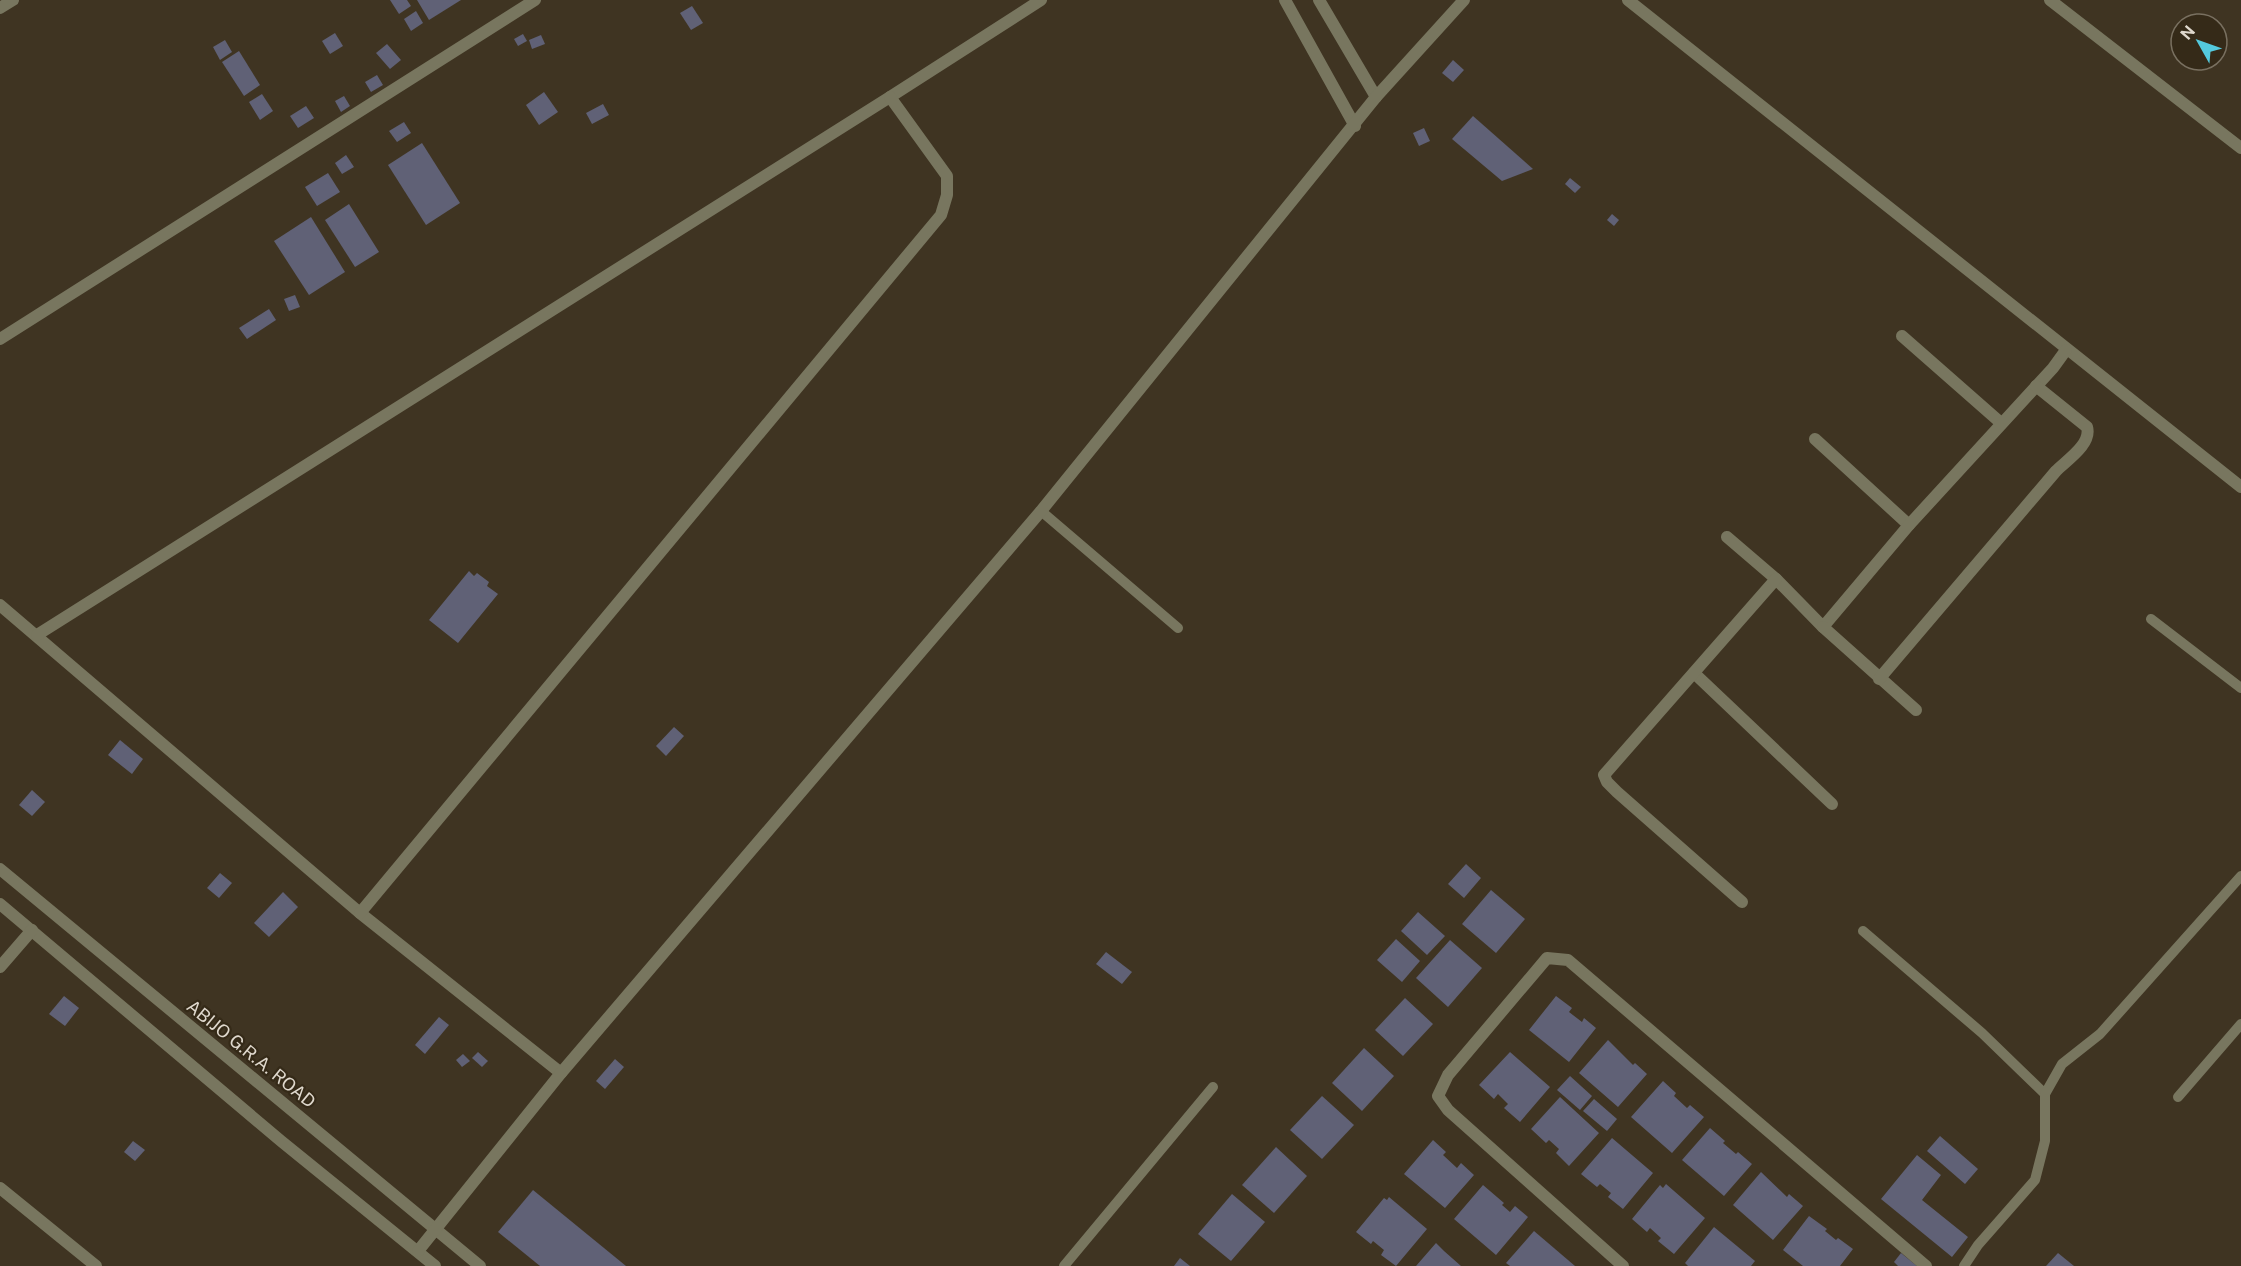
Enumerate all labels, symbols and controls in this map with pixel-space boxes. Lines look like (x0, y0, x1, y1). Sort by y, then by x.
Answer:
north arrow (2169, 12, 2229, 72)
text: N (2177, 22, 2199, 44)
street label: ABIJO G.R.A. ROAD (183, 995, 320, 1112)

